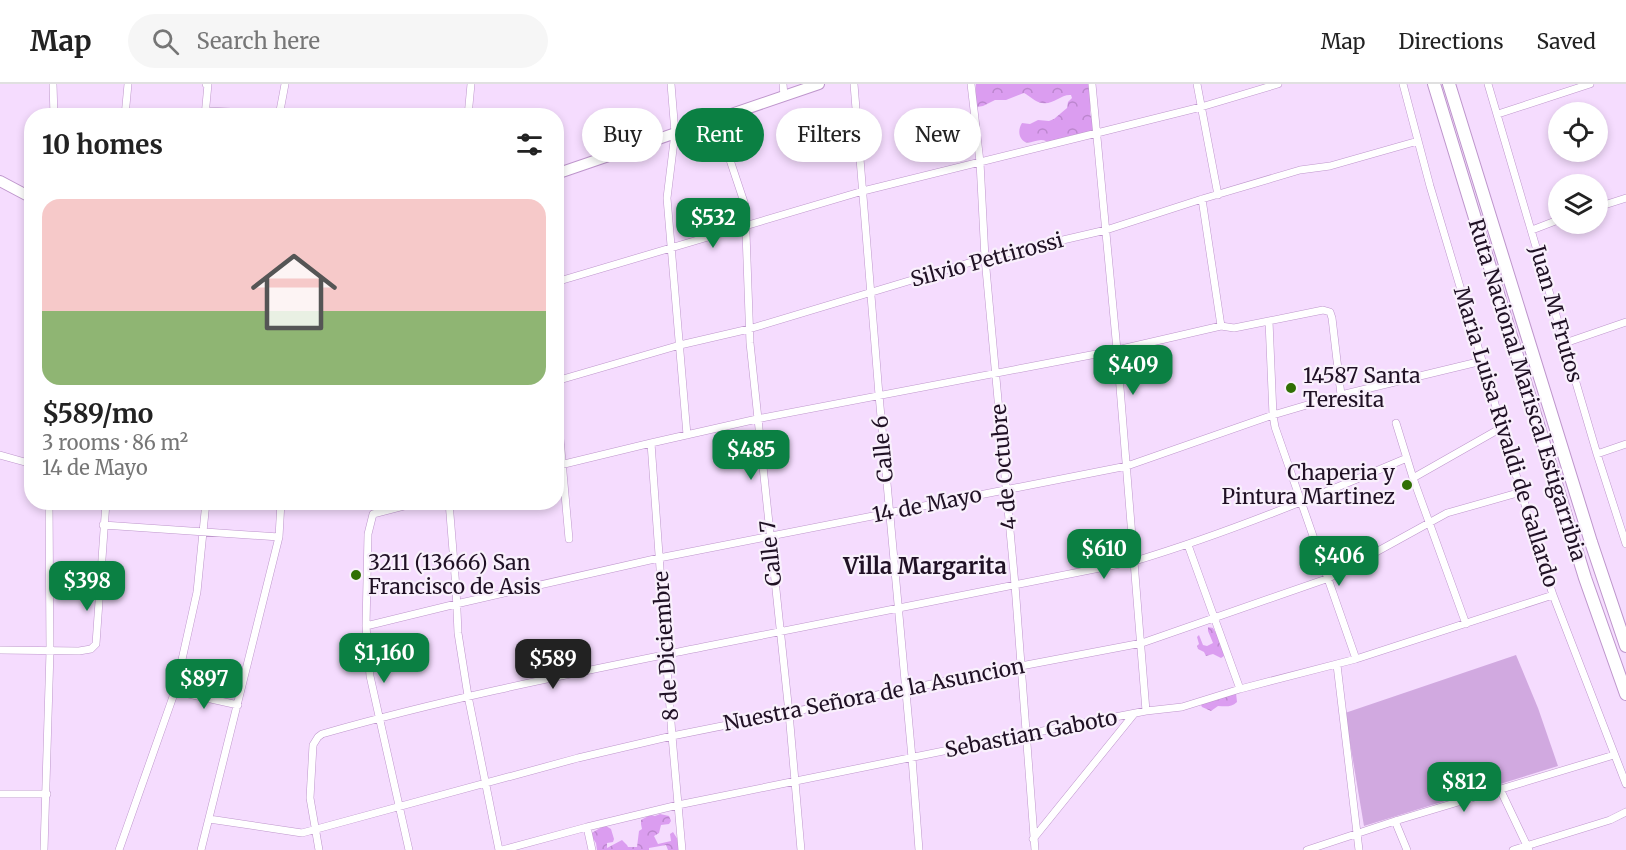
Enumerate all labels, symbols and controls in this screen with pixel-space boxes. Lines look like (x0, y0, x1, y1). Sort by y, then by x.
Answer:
search box (128, 14, 548, 68)
text: Map (30, 23, 92, 59)
icon: search (149, 25, 182, 58)
text: Search here (197, 27, 320, 55)
text: Map (1321, 28, 1365, 55)
text: Directions (1398, 28, 1503, 55)
text: Saved (1536, 28, 1596, 55)
map controls (1548, 102, 1608, 234)
button: locate (1548, 102, 1608, 162)
chip: Buy (582, 108, 663, 162)
chip: Rent (675, 108, 764, 162)
chip: Filters (776, 108, 882, 162)
chip: New (894, 108, 981, 162)
text: 10 homes (42, 128, 163, 161)
icon: filters (513, 128, 546, 161)
button: layers (1548, 174, 1608, 234)
pin: $532 (677, 198, 749, 249)
text: $532 (690, 205, 736, 230)
street label: Ruta Nacional Mariscal Estigarribia (1462, 215, 1593, 564)
street label: Silvio Pettirossi (908, 226, 1066, 293)
icon: home (240, 238, 348, 346)
street label: Juan M Frutos (1524, 241, 1589, 385)
street label: Maria Luisa Rivaldi de Gallardo (1448, 283, 1565, 590)
pin: $409 (1097, 345, 1169, 396)
text: $409 (1107, 352, 1159, 377)
place label: 14587 Santa Teresita (1303, 362, 1421, 413)
marker: 14587 Santa Teresita (1284, 381, 1298, 395)
text: $589/mo (42, 397, 153, 430)
street label: 4 de Octubre (985, 403, 1022, 531)
street label: Calle 6 (866, 415, 899, 484)
text: 3 rooms · 86 m² (42, 430, 188, 455)
pin: $485 (715, 430, 787, 481)
text: $485 (726, 437, 776, 462)
text: 14 de Mayo (42, 455, 148, 480)
place label: Chaperia y Pintura Martinez (1221, 459, 1396, 510)
marker: Chaperia y Pintura Martinez (1400, 478, 1414, 492)
street label: 14 de Mayo (870, 481, 984, 528)
street label: Calle 7 (754, 519, 787, 587)
pin: $610 (1068, 529, 1140, 580)
text: $610 (1081, 536, 1127, 561)
pin: $406 (1303, 536, 1375, 587)
text: $406 (1313, 543, 1365, 568)
place label: 3211 (13666) San Francisco de Asis (368, 549, 541, 600)
district label: Villa Margarita (842, 552, 1007, 580)
pin: $398 (51, 561, 123, 612)
text: $398 (63, 568, 111, 593)
marker: 3211 (13666) San Francisco de Asis (349, 568, 363, 582)
street label: 8 de Diciembre (647, 570, 684, 722)
pin: $1,160 (335, 633, 433, 684)
pin: $589 (517, 639, 589, 690)
text: $1,160 (353, 640, 415, 665)
text: $589 (529, 646, 577, 671)
street label: Nuestra Señora de la Asuncion (721, 652, 1027, 737)
pin: $897 (168, 659, 240, 710)
text: $897 (180, 666, 228, 691)
street label: Sebastian Gaboto (942, 704, 1119, 763)
pin: $812 (1428, 762, 1500, 813)
text: $812 (1441, 769, 1487, 794)

